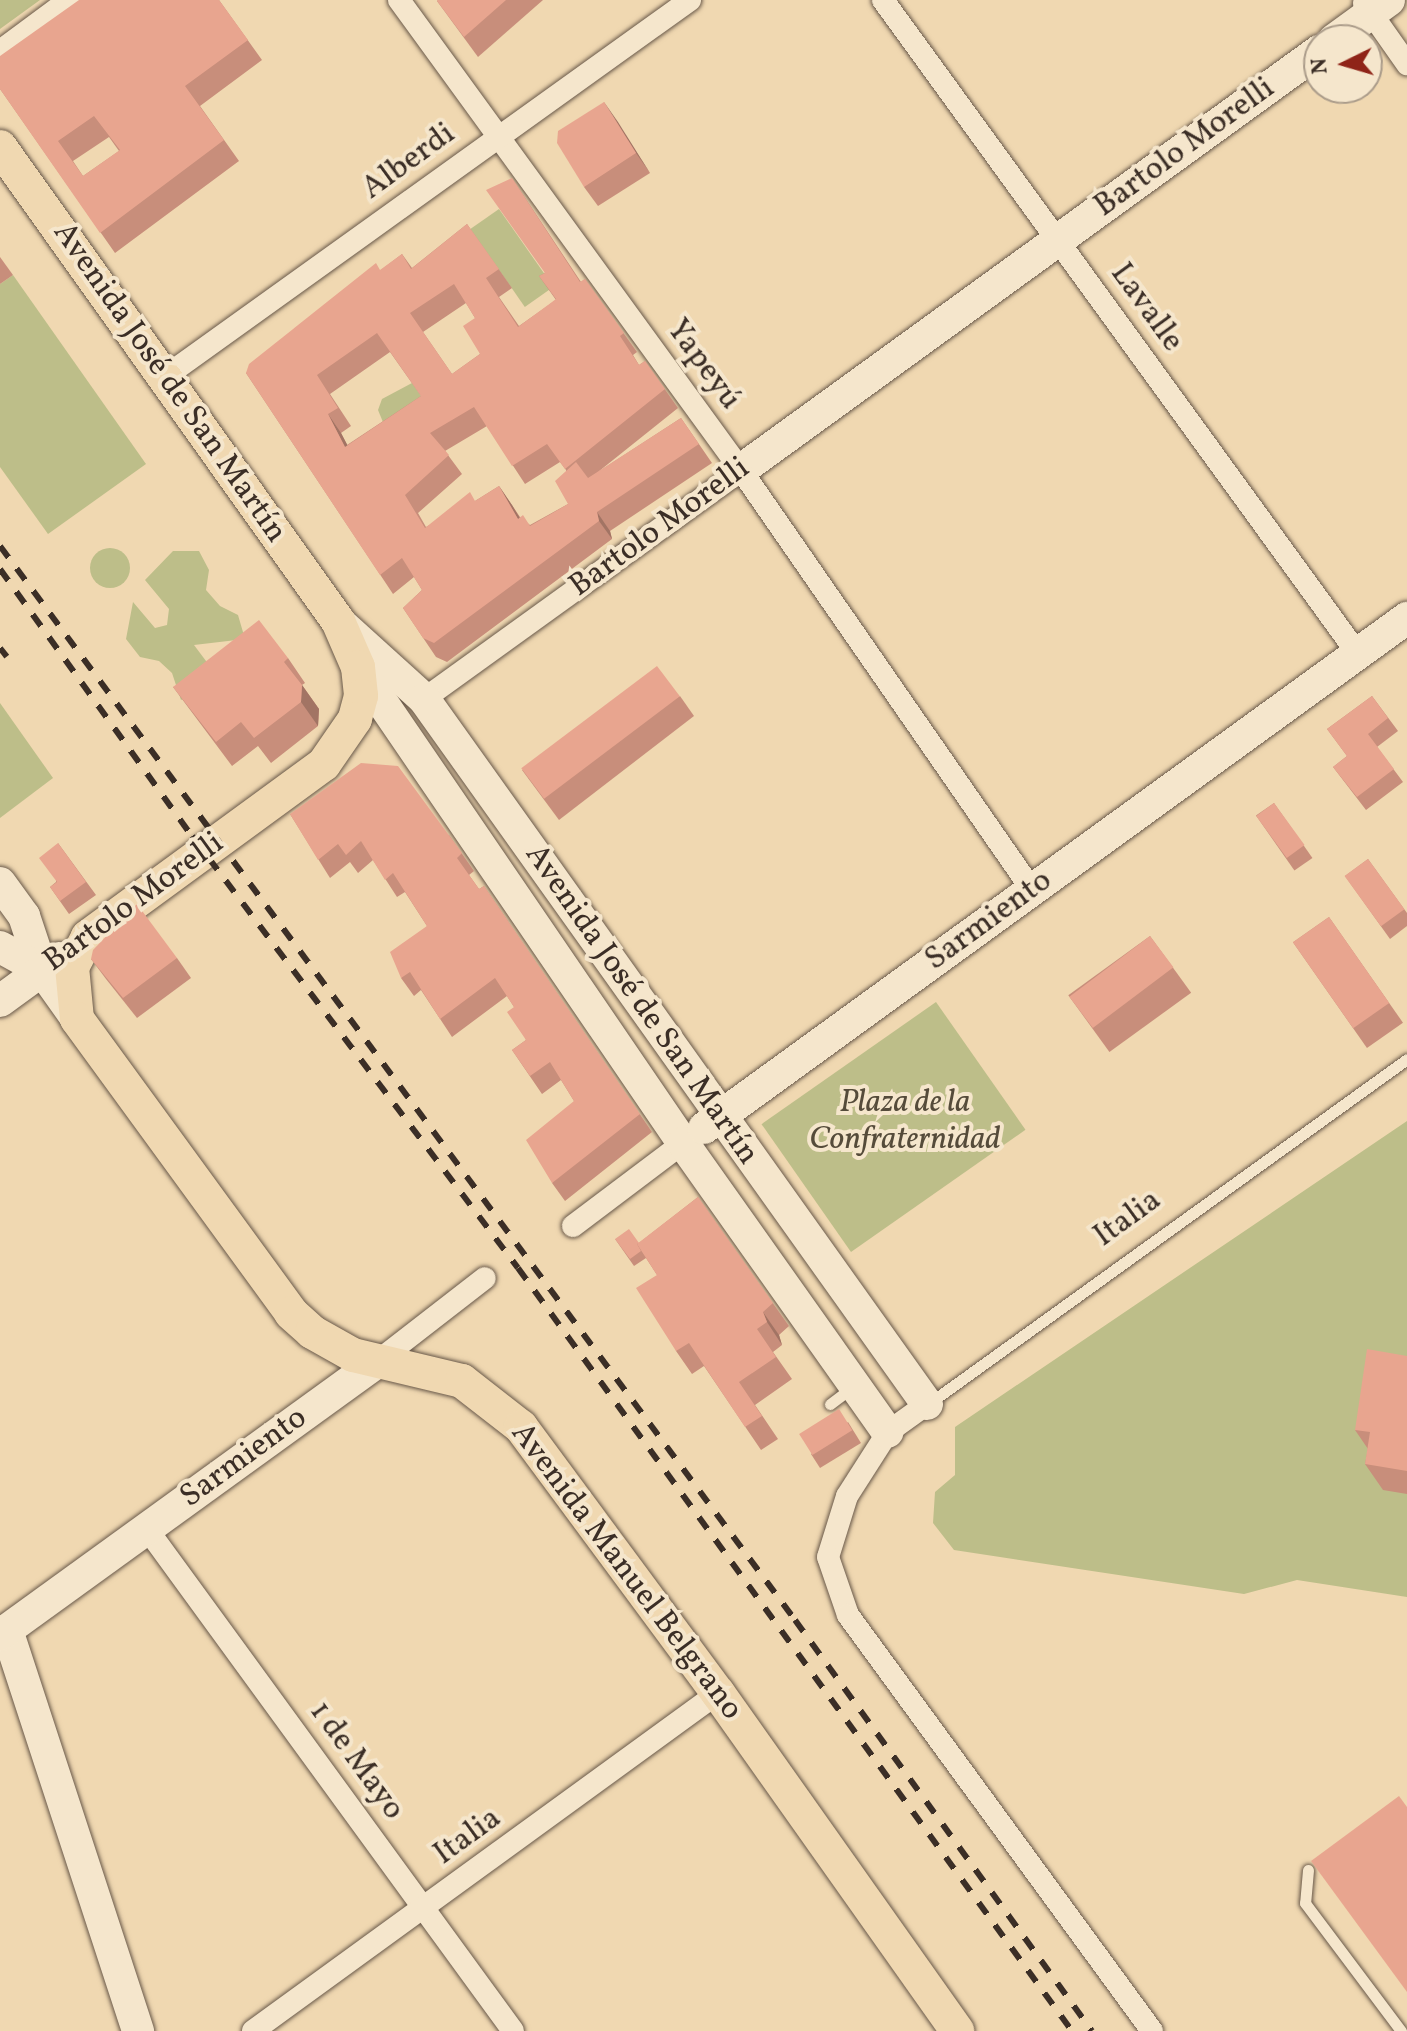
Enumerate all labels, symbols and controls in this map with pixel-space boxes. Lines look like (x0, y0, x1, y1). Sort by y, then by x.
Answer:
north arrow (1303, 24, 1383, 104)
text: N (1304, 57, 1337, 75)
street label: Bartolo Morelli (1087, 70, 1283, 226)
street label: Alberdi (355, 115, 463, 209)
street label: Avenida José de San Martín (44, 215, 294, 551)
street label: Lavalle (1101, 256, 1191, 360)
street label: Yapeyú (657, 312, 749, 418)
street label: Bartolo Morelli (562, 450, 758, 606)
street label: Bartolo Morelli (36, 825, 232, 981)
street label: Avenida José de San Martín (516, 837, 766, 1173)
street label: Sarmiento (918, 862, 1060, 980)
park label: Plaza de la Confraternidad (809, 1085, 1001, 1160)
street label: Italia (1087, 1182, 1169, 1256)
street label: Sarmiento (173, 1399, 315, 1517)
street label: Avenida Manuel Belgrano (502, 1416, 750, 1728)
street label: 1 de Mayo (300, 1694, 412, 1828)
street label: Italia (427, 1800, 509, 1874)

